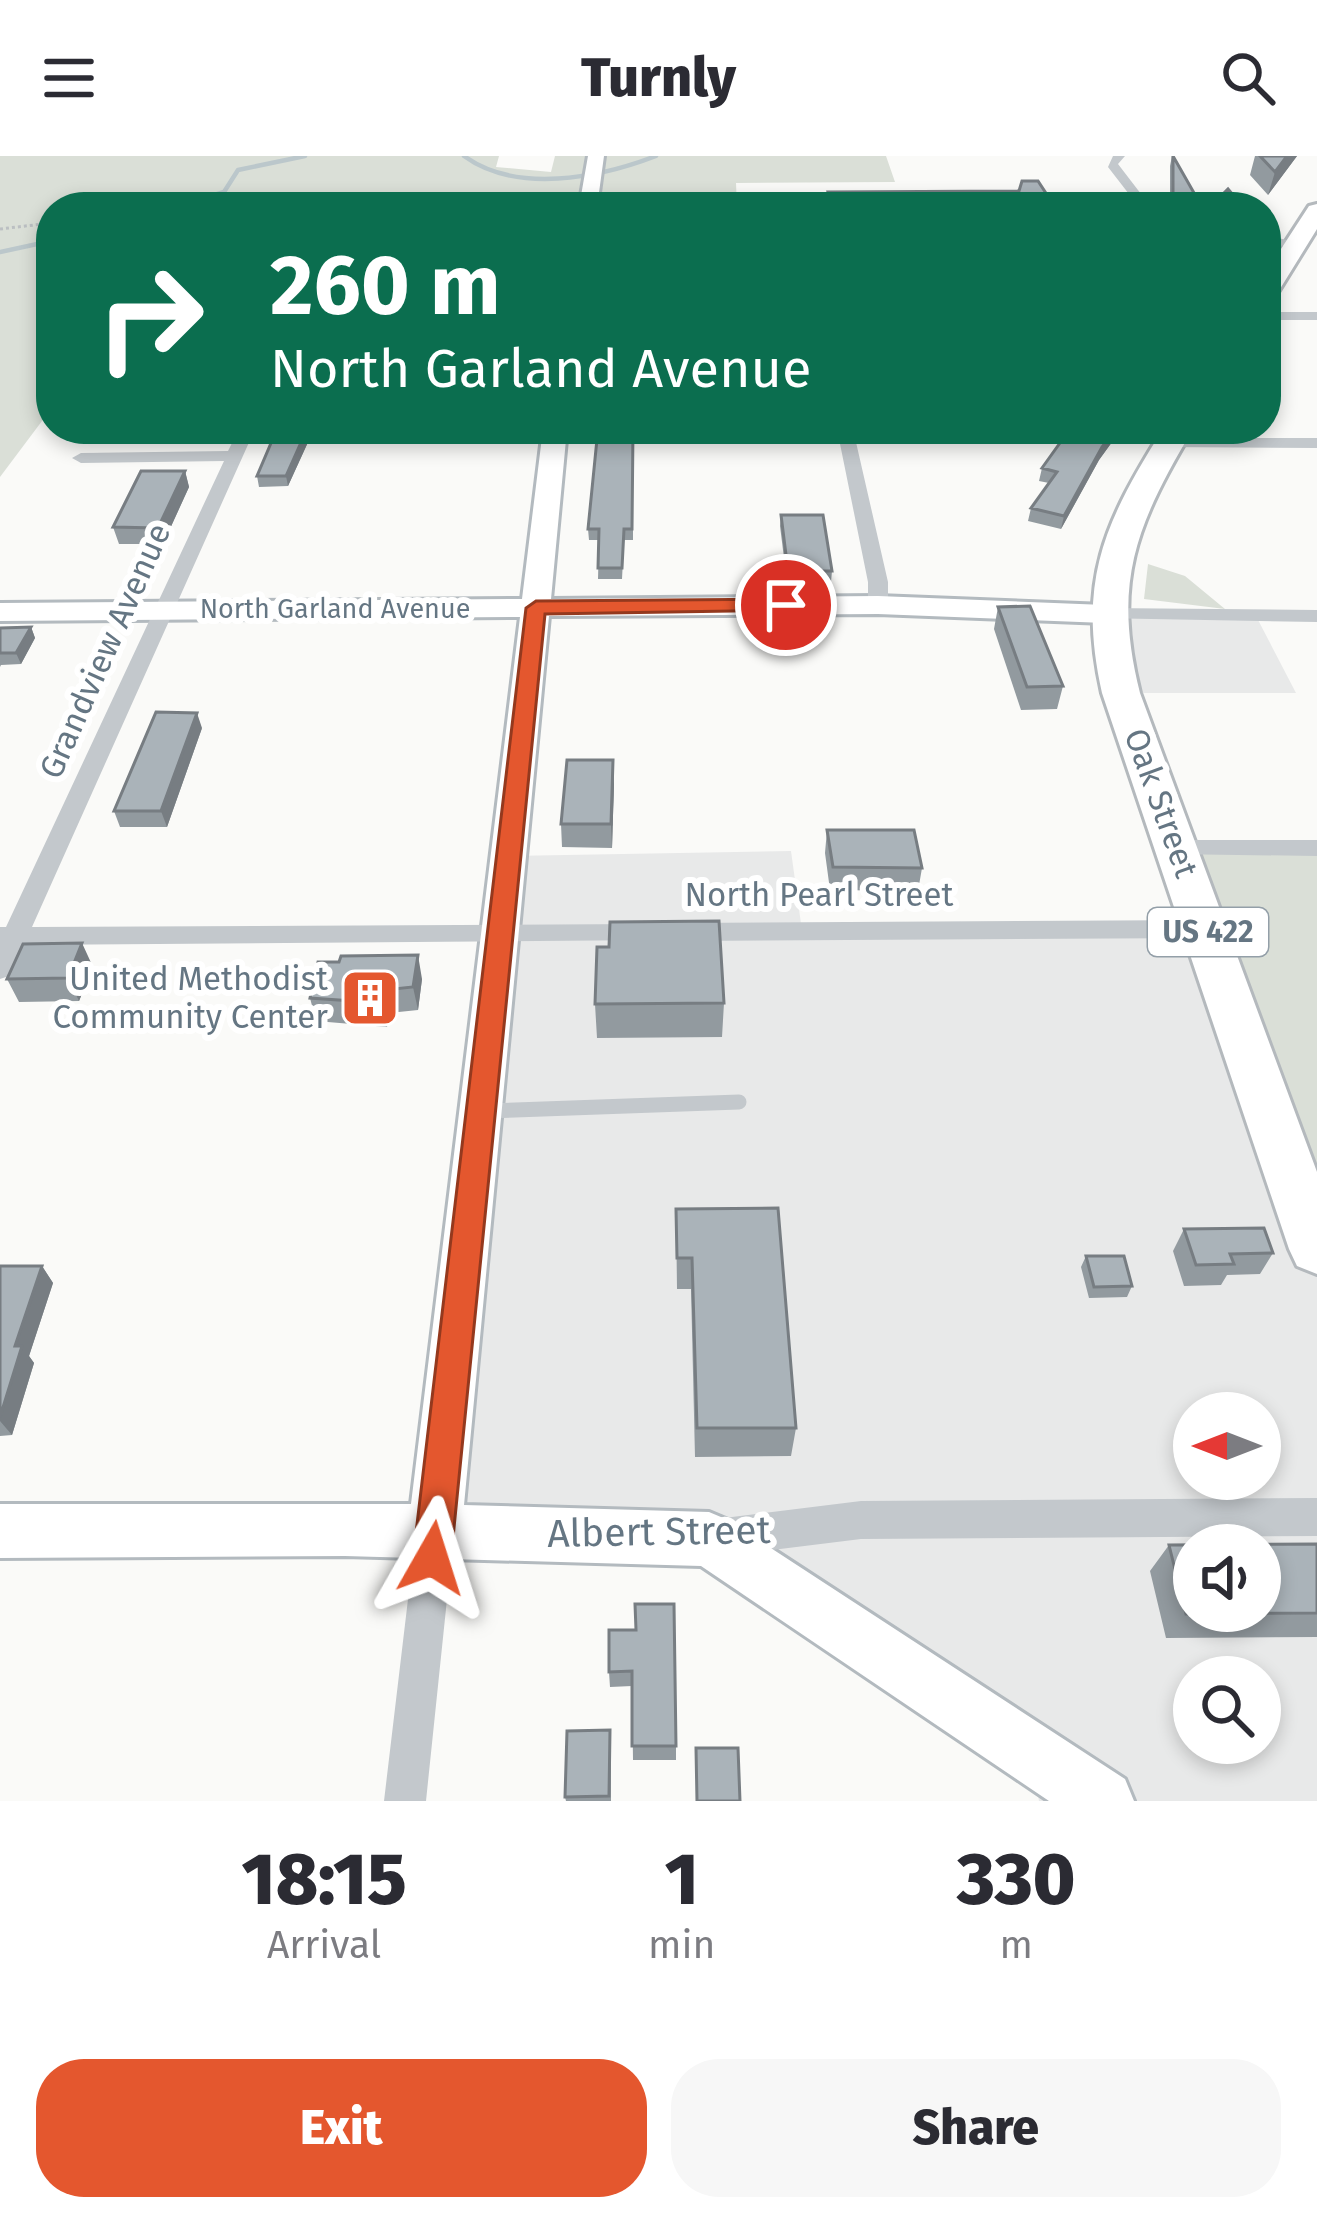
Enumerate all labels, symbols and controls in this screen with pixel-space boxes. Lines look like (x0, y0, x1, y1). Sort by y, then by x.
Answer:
icon: menu (36, 45, 102, 111)
icon: search (1215, 45, 1281, 111)
text: Turnly (581, 46, 736, 110)
text: 260 m (270, 235, 501, 336)
icon: right (72, 240, 228, 396)
text: North Garland Avenue (270, 337, 811, 401)
street label: Grandview Avenue (31, 517, 179, 785)
pin (735, 554, 837, 656)
icon: arrive (753, 572, 819, 638)
street label: North Garland Avenue (200, 593, 470, 625)
street label: Oak Street (1116, 723, 1206, 883)
street label: North Pearl Street (684, 875, 954, 915)
road number: US 422 (1148, 908, 1268, 956)
place label: United Methodist Community Center (52, 959, 328, 1037)
building icon: United Methodist Community Center (339, 967, 401, 1029)
north arrow (1173, 1392, 1281, 1500)
map controls (1173, 1392, 1281, 1764)
position arrow (369, 1495, 495, 1621)
street label: Albert Street (547, 1507, 772, 1557)
button: sound (1173, 1524, 1281, 1632)
button: search (1173, 1656, 1281, 1764)
text: 18:15 (242, 1837, 406, 1923)
text: 1 (665, 1837, 699, 1923)
text: 330 (957, 1837, 1075, 1923)
text: Arrival (267, 1922, 381, 1968)
text: min (648, 1922, 715, 1968)
text: m (999, 1922, 1033, 1968)
button: Exit (36, 2059, 647, 2197)
button: Share (671, 2059, 1281, 2197)

